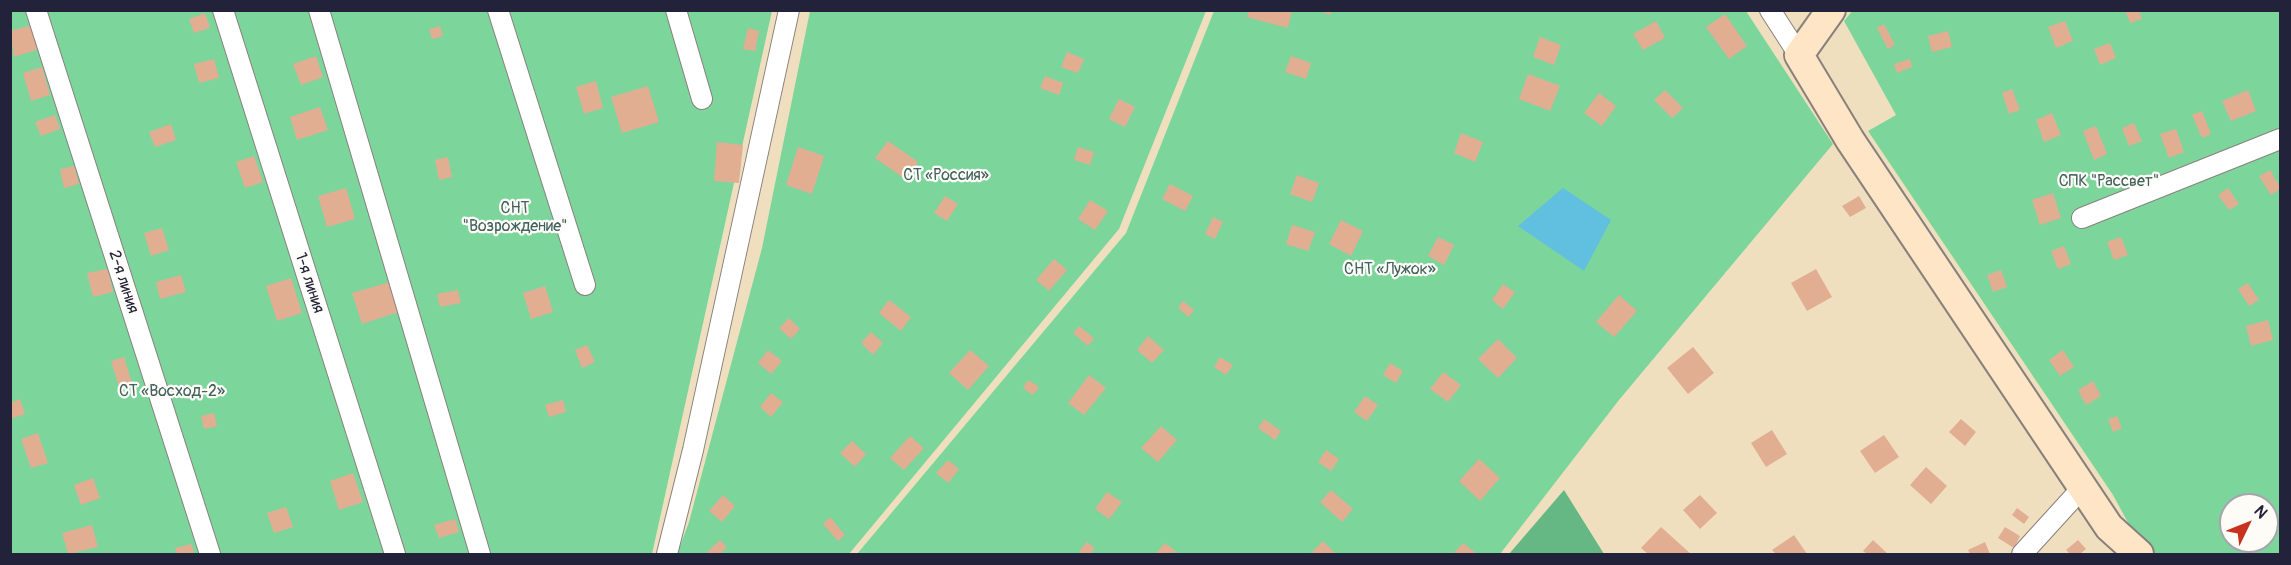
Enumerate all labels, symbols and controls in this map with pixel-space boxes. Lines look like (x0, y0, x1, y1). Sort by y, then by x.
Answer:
park label: СТ «Россия» (903, 166, 989, 186)
park label: СПК "Рассвет" (2059, 172, 2159, 192)
park label: СНТ "Возрождение" (462, 199, 568, 237)
street label: 2-я линия (104, 248, 142, 316)
street label: 1-я линия (290, 250, 328, 316)
park label: СНТ «Лужок» (1344, 260, 1436, 280)
park label: СТ «Восход-2» (119, 382, 225, 402)
north arrow (2219, 493, 2279, 553)
text: N (2250, 501, 2272, 523)

